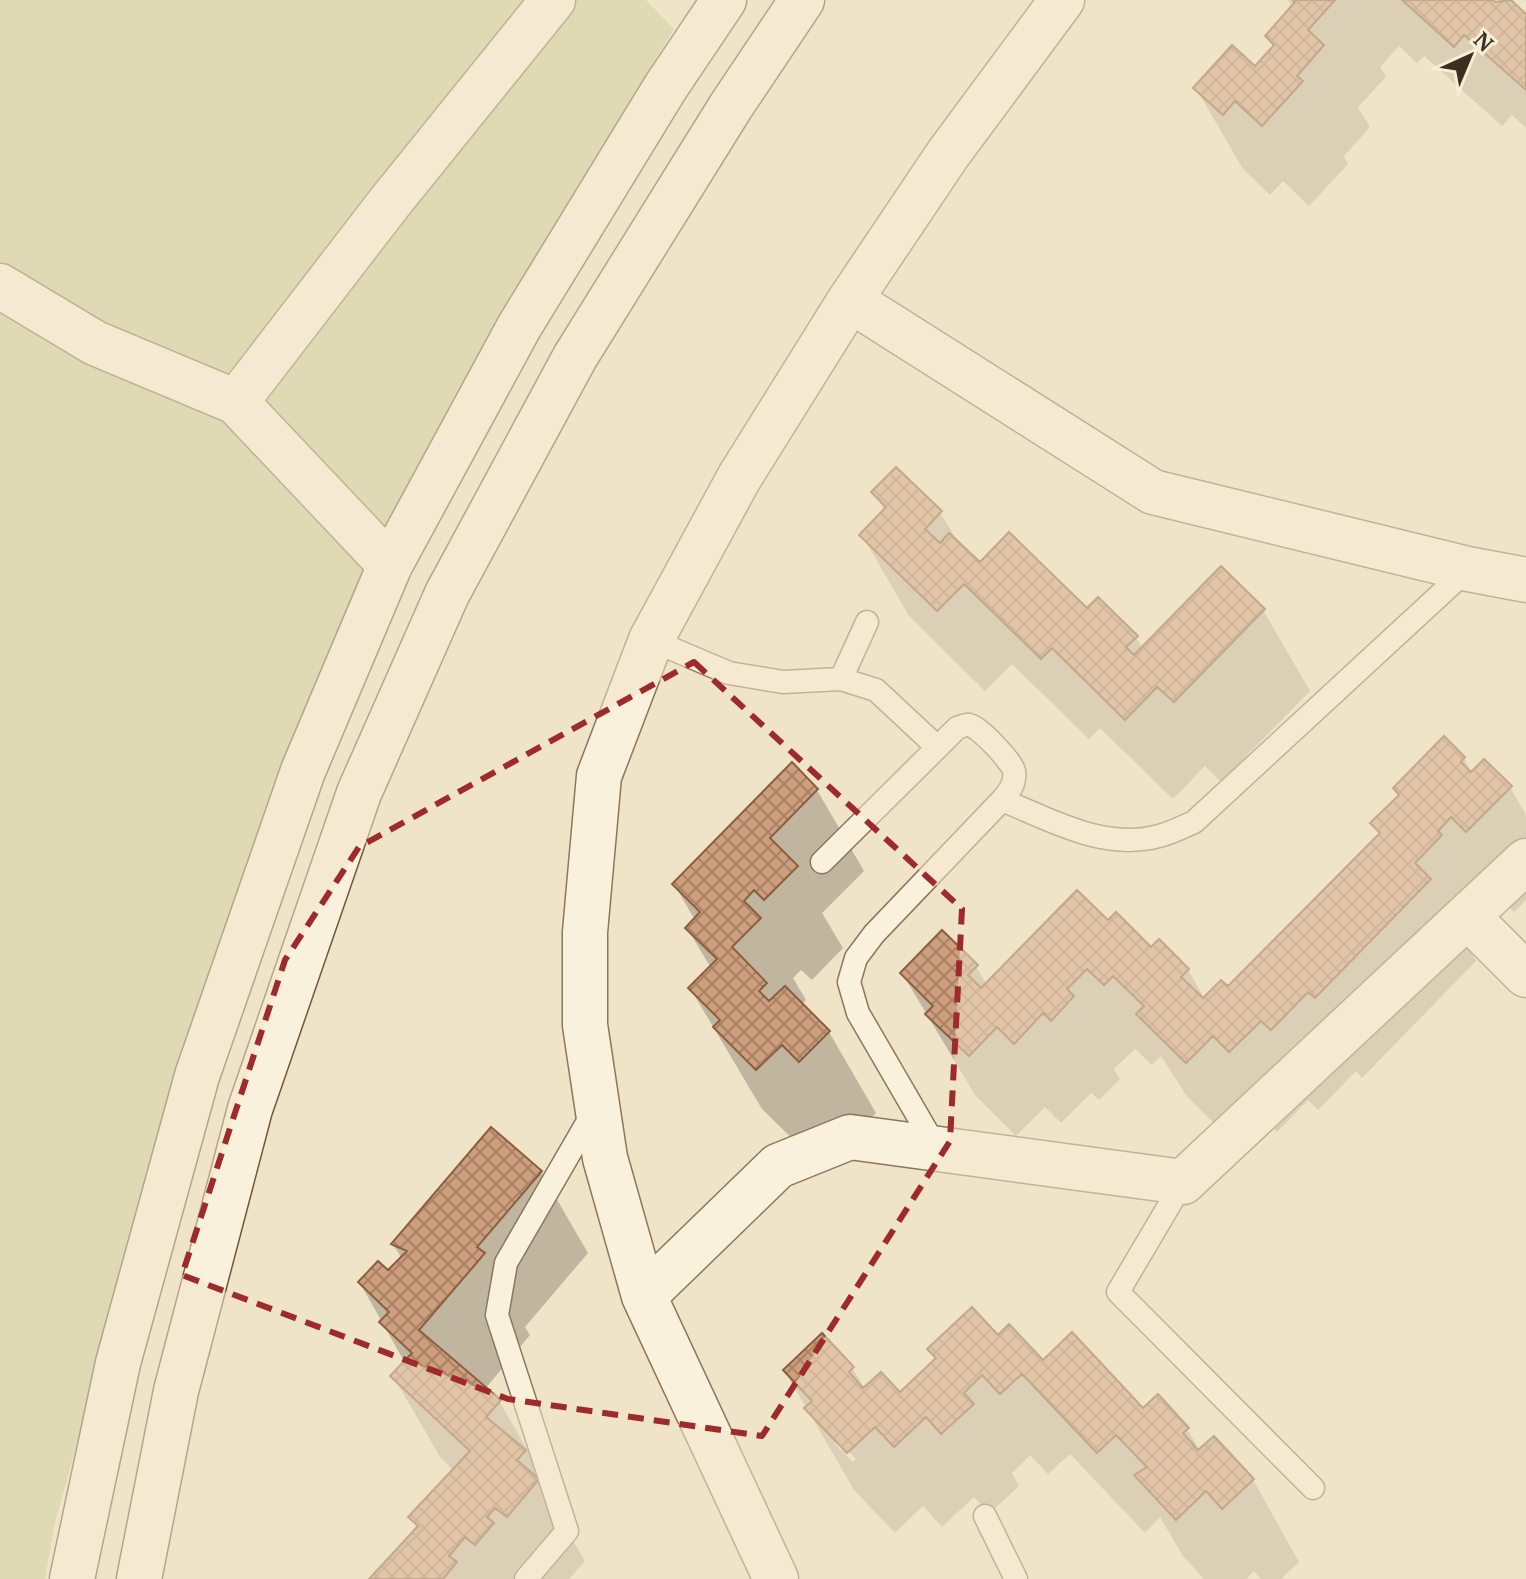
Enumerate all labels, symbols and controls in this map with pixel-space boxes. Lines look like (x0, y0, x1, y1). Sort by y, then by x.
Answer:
north arrow (1430, 16, 1510, 96)
text: N (1468, 25, 1501, 58)

